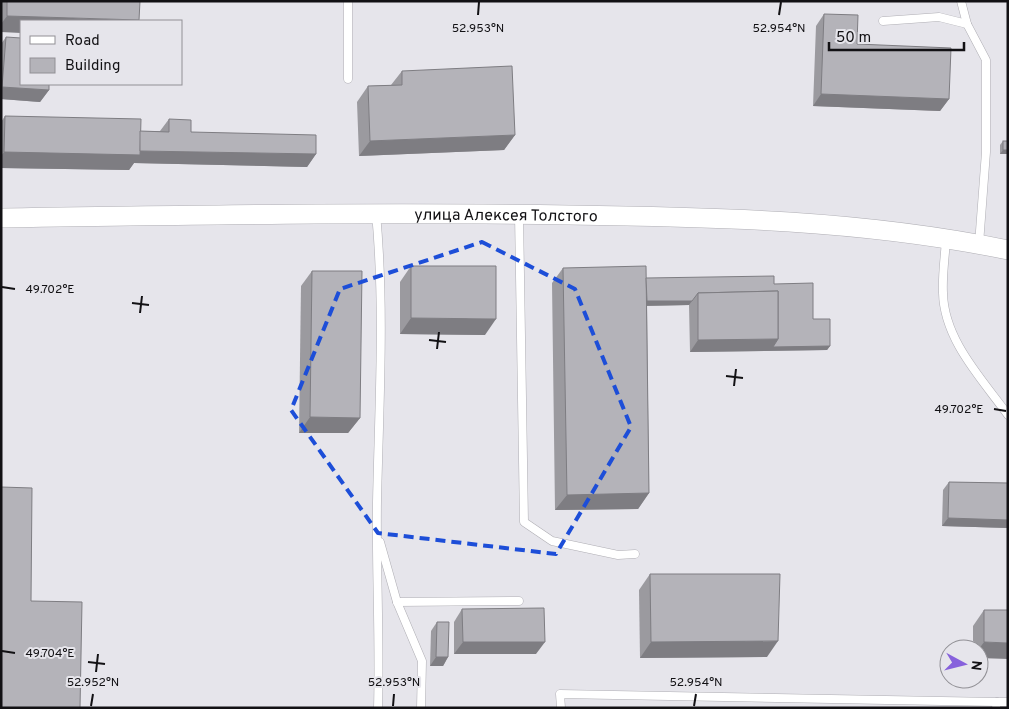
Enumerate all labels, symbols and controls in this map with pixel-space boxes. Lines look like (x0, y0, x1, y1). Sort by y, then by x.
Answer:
legend (20, 20, 182, 85)
scale bar (829, 20, 964, 52)
text: 52.953°N (452, 21, 504, 37)
text: 52.954°N (752, 21, 806, 37)
text: 50 m (836, 29, 871, 48)
text: Road (65, 32, 100, 51)
text: Building (65, 57, 120, 76)
street label: улица Алексея Толстого (414, 206, 598, 227)
text: 49.702°E (26, 282, 74, 298)
text: 49.702°E (935, 402, 983, 418)
north arrow (939, 639, 989, 689)
text: 49.704°E (25, 646, 75, 662)
text: N (966, 659, 984, 671)
text: 52.952°N (67, 675, 119, 691)
text: 52.953°N (368, 675, 420, 691)
text: 52.954°N (669, 675, 723, 691)

